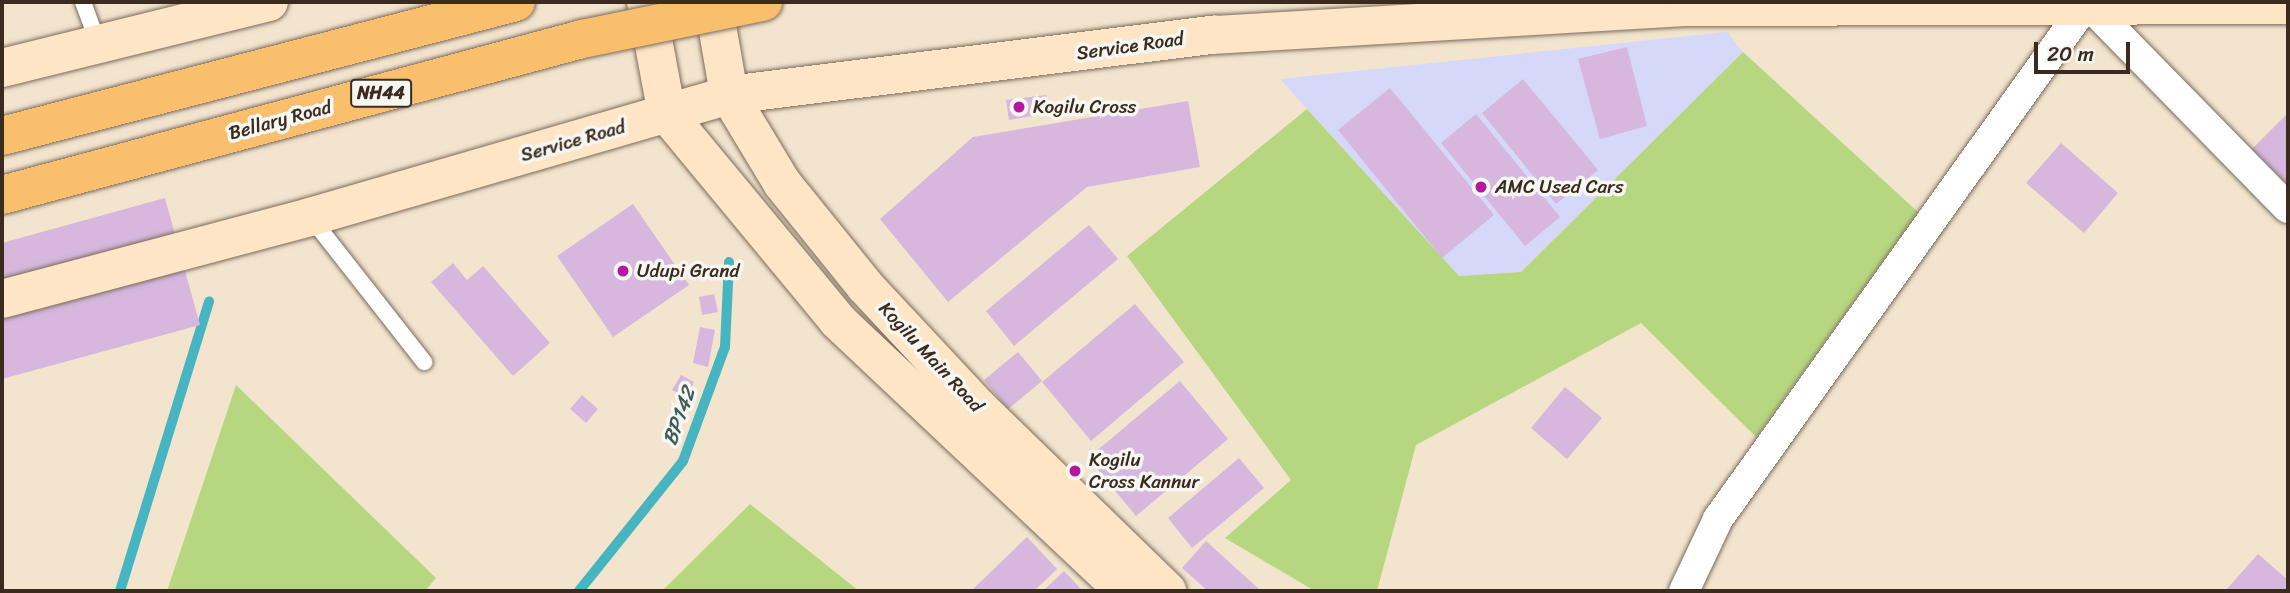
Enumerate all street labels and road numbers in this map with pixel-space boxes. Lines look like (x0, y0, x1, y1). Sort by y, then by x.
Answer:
street label: Service Road (1075, 27, 1185, 65)
road number: NH44 (350, 78, 412, 108)
street label: Bellary Road (226, 95, 334, 145)
street label: Service Road (518, 115, 628, 167)
street label: Kogilu Main Road (874, 297, 988, 417)

